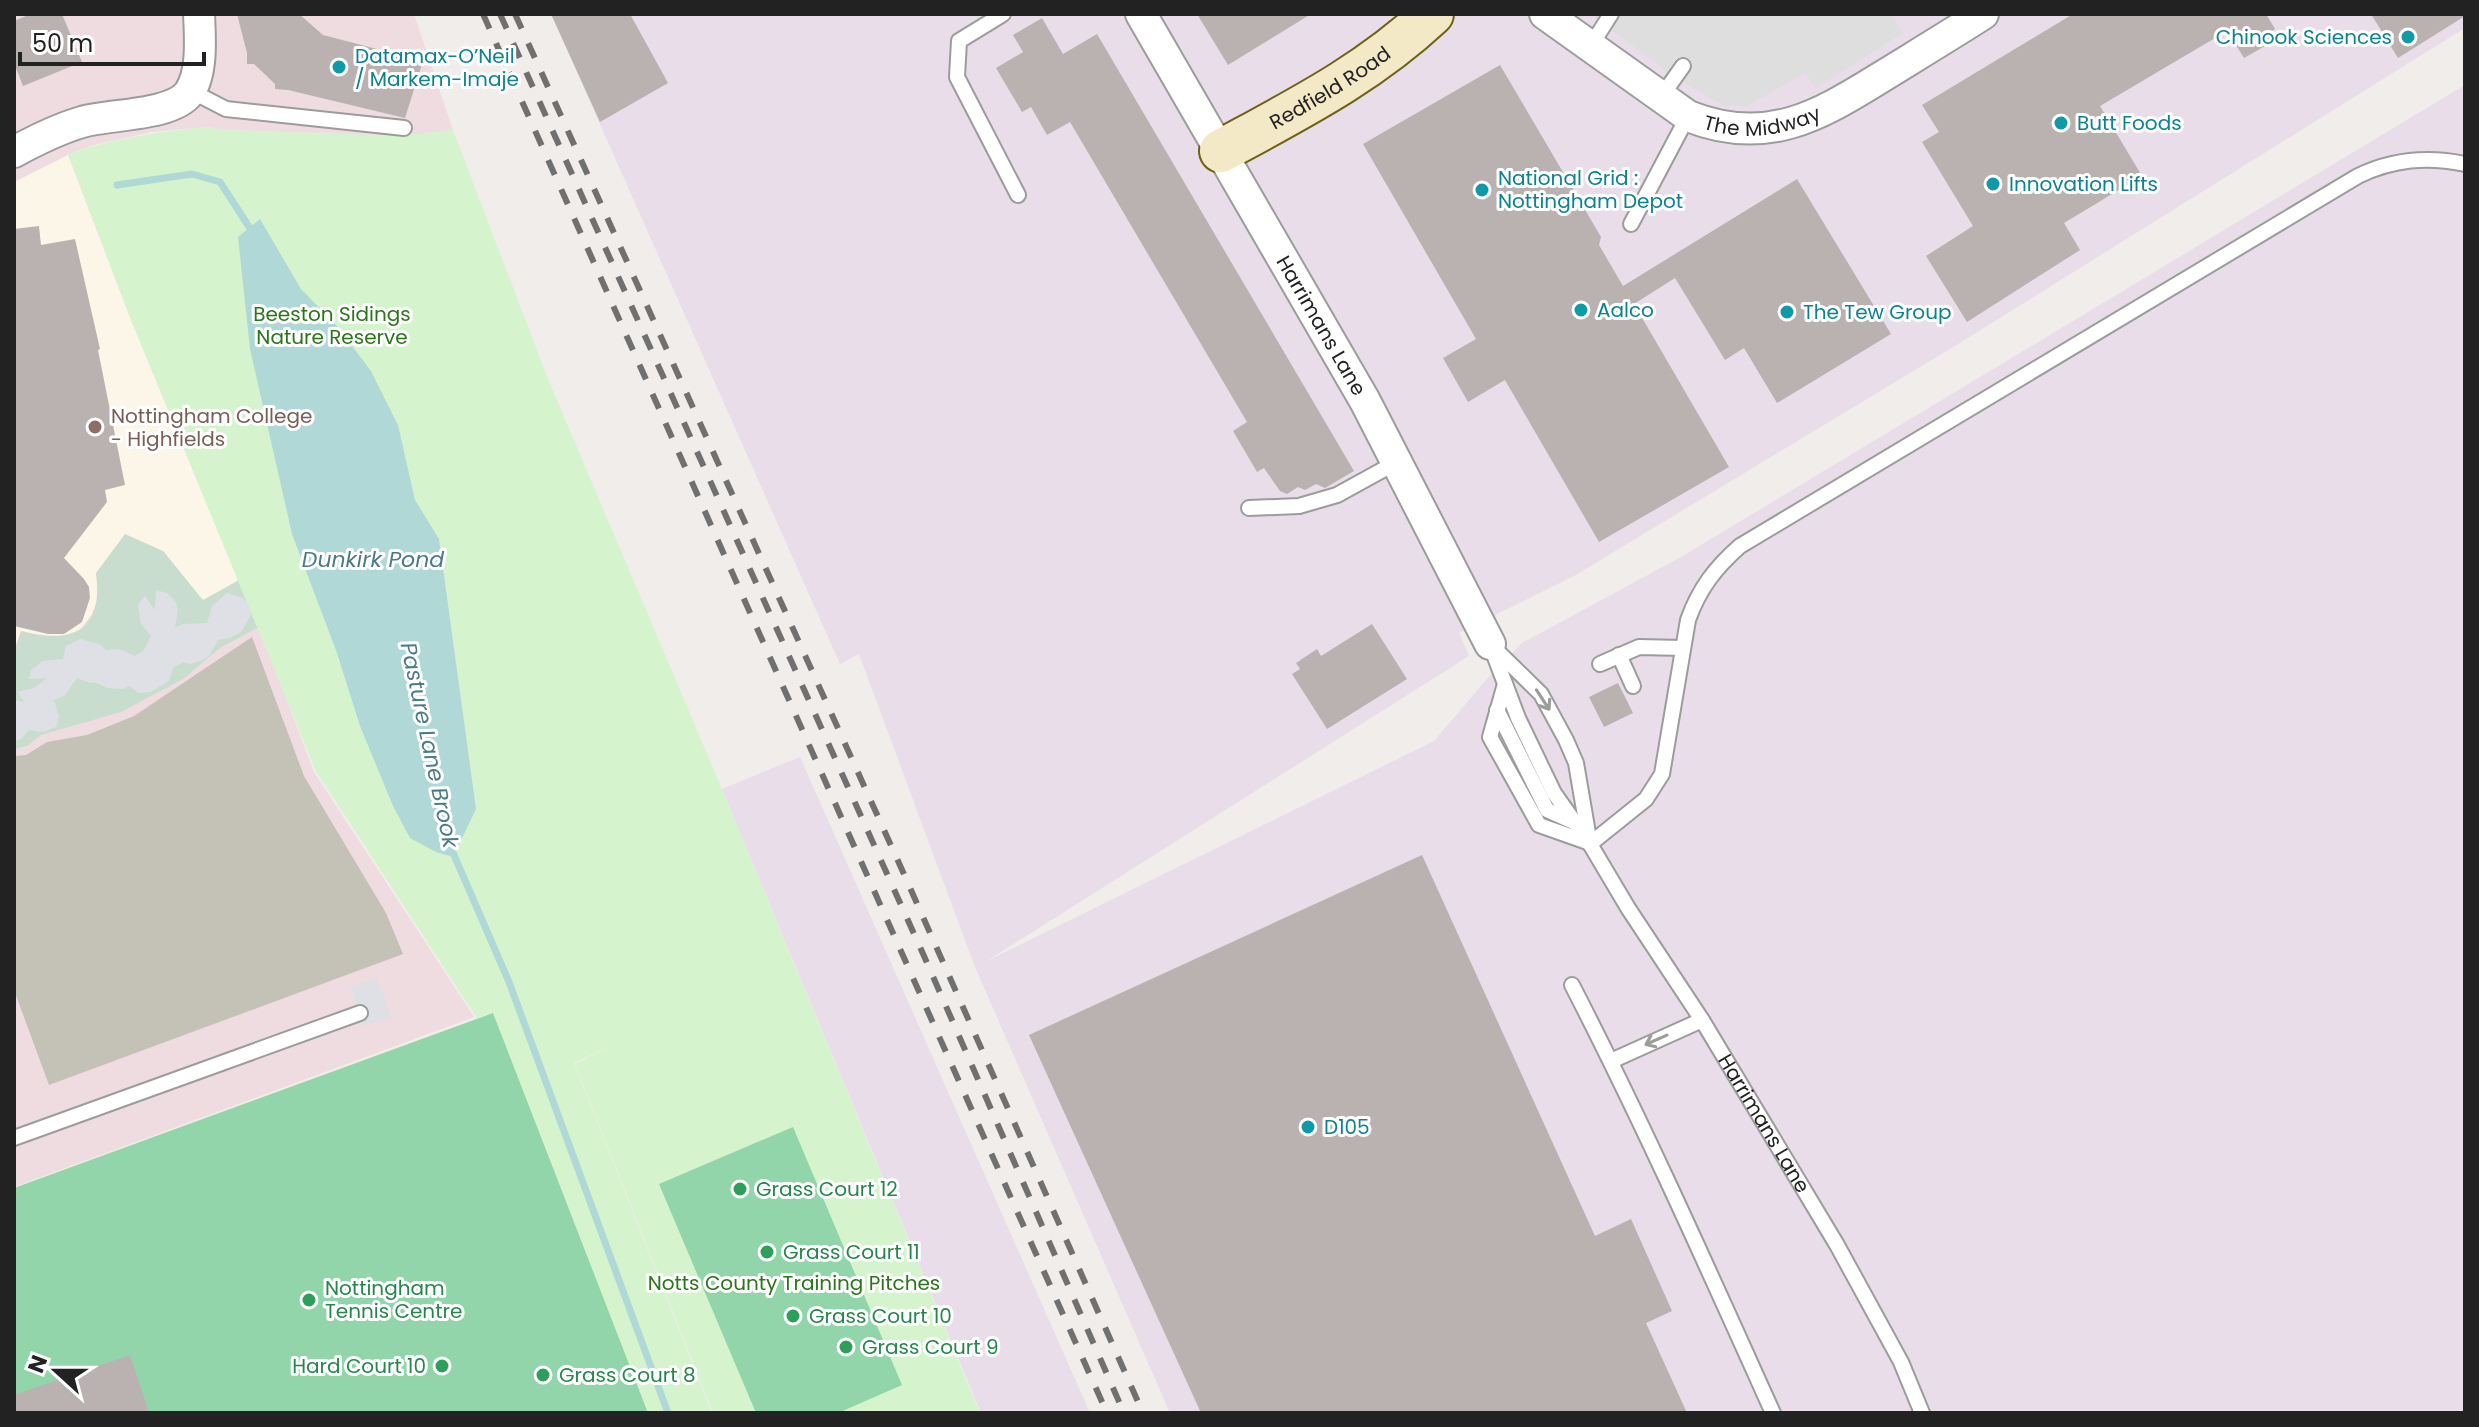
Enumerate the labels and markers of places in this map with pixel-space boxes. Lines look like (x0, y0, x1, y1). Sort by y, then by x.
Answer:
place label: Chinook Sciences (2216, 23, 2392, 51)
marker: Chinook Sciences (2399, 28, 2417, 46)
place label: Datamax-O’Neil / Markem-Imaje (355, 42, 519, 93)
marker: Datamax-O’Neil / Markem-Imaje (330, 58, 348, 76)
place label: Butt Foods (2077, 109, 2182, 137)
marker: Butt Foods (2052, 114, 2070, 132)
place label: National Grid : Nottingham Depot (1498, 164, 1683, 215)
place label: Innovation Lifts (2009, 170, 2158, 198)
marker: Innovation Lifts (1984, 175, 2002, 193)
marker: National Grid : Nottingham Depot (1473, 181, 1491, 199)
place label: Aalco (1597, 296, 1654, 324)
place label: The Tew Group (1803, 298, 1951, 326)
marker: Aalco (1572, 301, 1590, 319)
marker: The Tew Group (1778, 303, 1796, 321)
place label: Nottingham College - Highfields (111, 402, 312, 453)
marker: Nottingham College - Highfields (86, 418, 104, 436)
place label: D105 (1324, 1113, 1370, 1141)
marker: D105 (1299, 1118, 1317, 1136)
place label: Grass Court 12 (756, 1175, 898, 1203)
marker: Grass Court 12 (731, 1180, 749, 1198)
place label: Grass Court 11 (783, 1238, 920, 1266)
marker: Grass Court 11 (758, 1243, 776, 1261)
place label: Nottingham Tennis Centre (325, 1274, 462, 1325)
marker: Nottingham Tennis Centre (300, 1291, 318, 1309)
place label: Grass Court 10 (809, 1302, 952, 1330)
marker: Grass Court 10 (784, 1307, 802, 1325)
place label: Grass Court 9 (862, 1333, 998, 1361)
marker: Grass Court 9 (837, 1338, 855, 1356)
place label: Hard Court 10 (292, 1352, 426, 1380)
marker: Hard Court 10 (433, 1357, 451, 1375)
place label: Grass Court 8 (559, 1361, 696, 1389)
marker: Grass Court 8 (534, 1366, 552, 1384)

